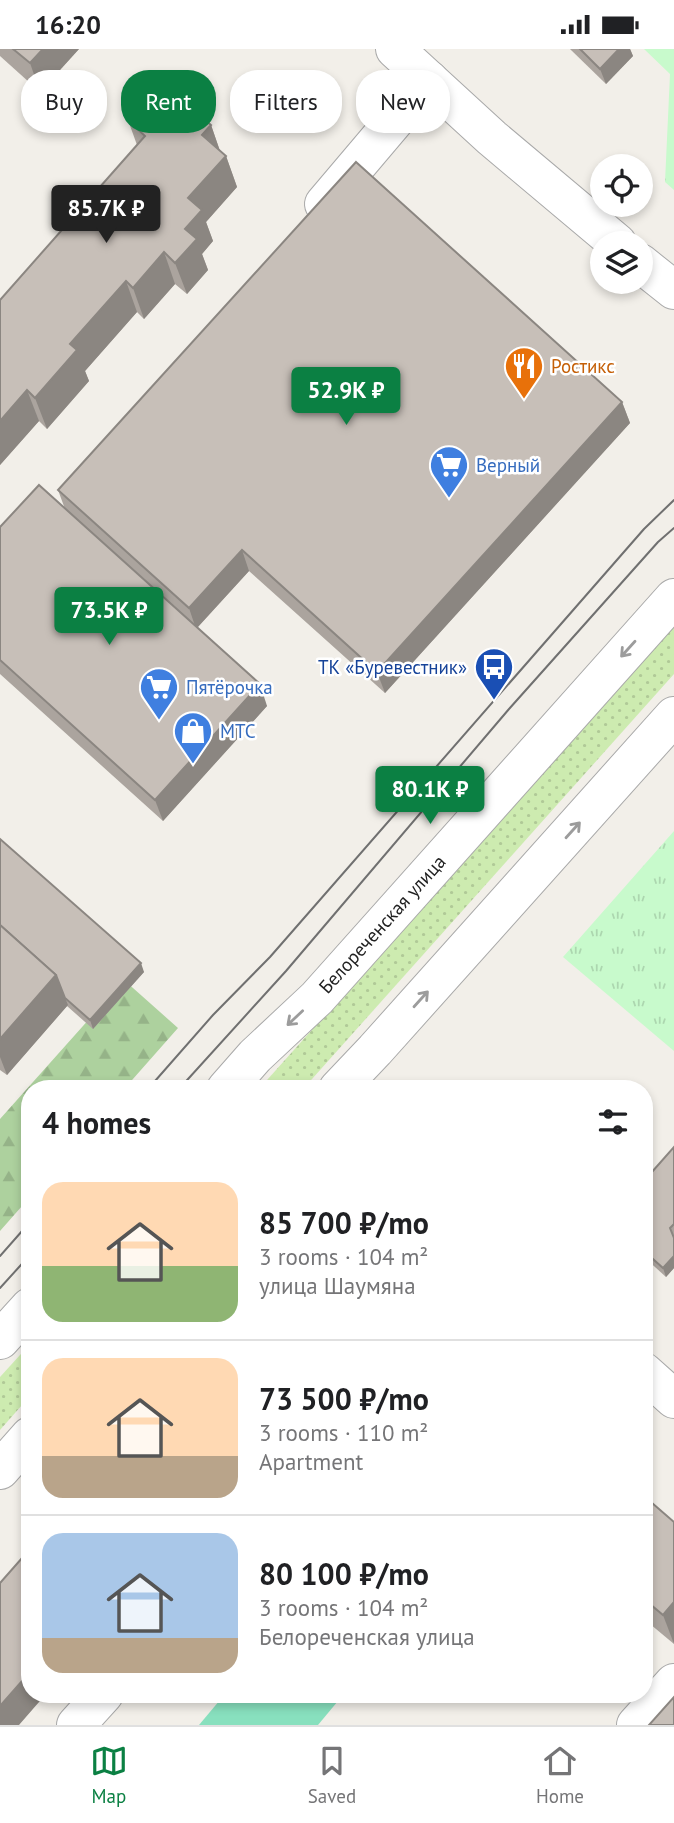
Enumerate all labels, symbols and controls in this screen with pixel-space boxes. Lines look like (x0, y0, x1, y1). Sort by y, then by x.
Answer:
text: 16:20 (35, 8, 101, 41)
chip: Buy (21, 70, 107, 133)
chip: Rent (121, 70, 216, 133)
chip: Filters (230, 70, 342, 133)
chip: New (356, 70, 450, 133)
map controls (590, 154, 653, 294)
button: locate (590, 154, 653, 217)
pin: 85.7K ₽ (41, 185, 171, 245)
text: 85.7K ₽ (67, 193, 145, 222)
button: layers (590, 231, 653, 294)
restaurant icon: Ростикс (503, 345, 545, 400)
place label: Ростикс (551, 354, 615, 378)
pin: 52.9K ₽ (281, 367, 411, 427)
text: 52.9K ₽ (307, 375, 385, 404)
supermarket icon: Верный (428, 444, 470, 499)
place label: Верный (476, 453, 540, 477)
pin: 73.5K ₽ (44, 587, 174, 647)
text: 73.5K ₽ (70, 595, 148, 624)
one-way arrow (620, 640, 636, 658)
bus stop icon: ТК «Буревестник» (473, 646, 515, 701)
place label: ТК «Буревестник» (318, 655, 467, 679)
supermarket icon: Пятёрочка (138, 666, 180, 721)
place label: Пятёрочка (186, 675, 273, 699)
shop icon: МТС (172, 710, 214, 765)
place label: МТС (220, 719, 256, 743)
pin: 80.1K ₽ (365, 767, 495, 826)
text: 80.1K ₽ (391, 774, 469, 803)
one-way arrow (564, 822, 581, 839)
street label: Белореченская улица (313, 850, 451, 998)
one-way arrow (413, 990, 429, 1008)
one-way arrow (286, 1010, 304, 1026)
text: 4 homes (42, 1103, 151, 1142)
icon: filters (594, 1103, 632, 1141)
text: 85 700 ₽/mo (259, 1203, 429, 1242)
icon: home (98, 1210, 182, 1294)
text: 3 rooms · 104 m² (259, 1242, 428, 1271)
text: улица Шаумяна (259, 1271, 416, 1300)
text: 73 500 ₽/mo (259, 1379, 429, 1418)
icon: home (98, 1386, 182, 1470)
text: 3 rooms · 110 m² (259, 1418, 428, 1447)
text: Apartment (259, 1447, 363, 1476)
text: 80 100 ₽/mo (259, 1554, 429, 1593)
icon: home (98, 1561, 182, 1645)
text: 3 rooms · 104 m² (259, 1593, 428, 1622)
text: Белореченская улица (259, 1622, 475, 1651)
tab: Map (90, 1742, 128, 1808)
tab: Saved (308, 1742, 356, 1808)
tab: Home (536, 1742, 584, 1808)

